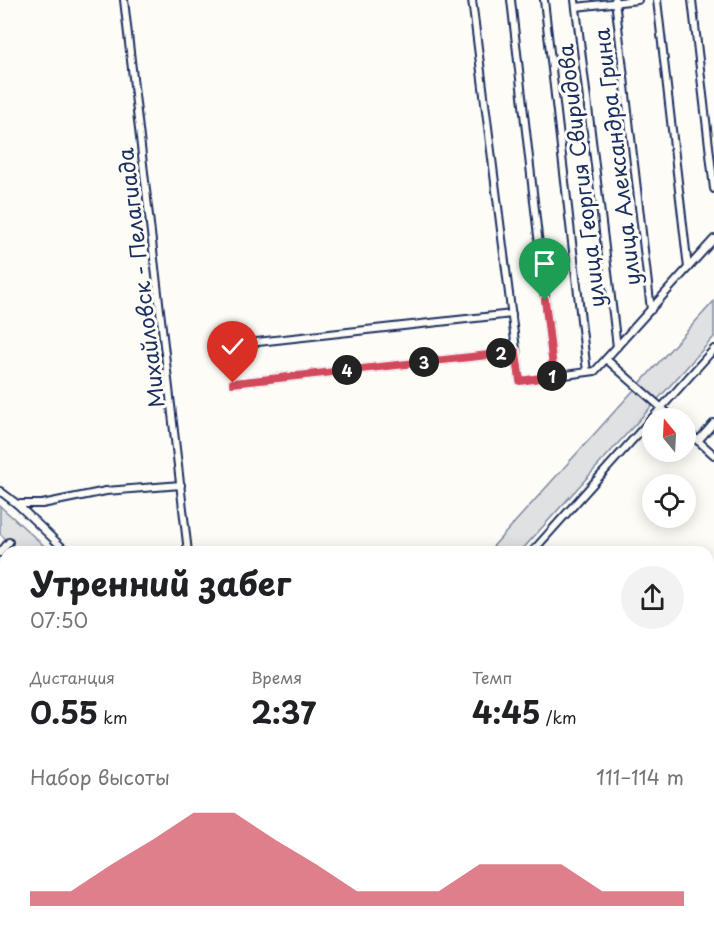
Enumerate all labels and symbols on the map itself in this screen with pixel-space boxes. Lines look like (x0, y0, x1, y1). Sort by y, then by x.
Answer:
street label: улица Александра Грина (584, 26, 648, 288)
street label: улица Георгия Свиридова (548, 43, 612, 309)
street label: Михайловск - Пелагиада (108, 146, 172, 410)
pin (519, 238, 570, 300)
pin (207, 321, 258, 383)
pin: 2 (486, 338, 516, 368)
pin: 3 (409, 347, 439, 377)
pin: 4 (332, 355, 362, 385)
pin: 1 (537, 361, 567, 391)
north arrow (642, 408, 696, 462)

